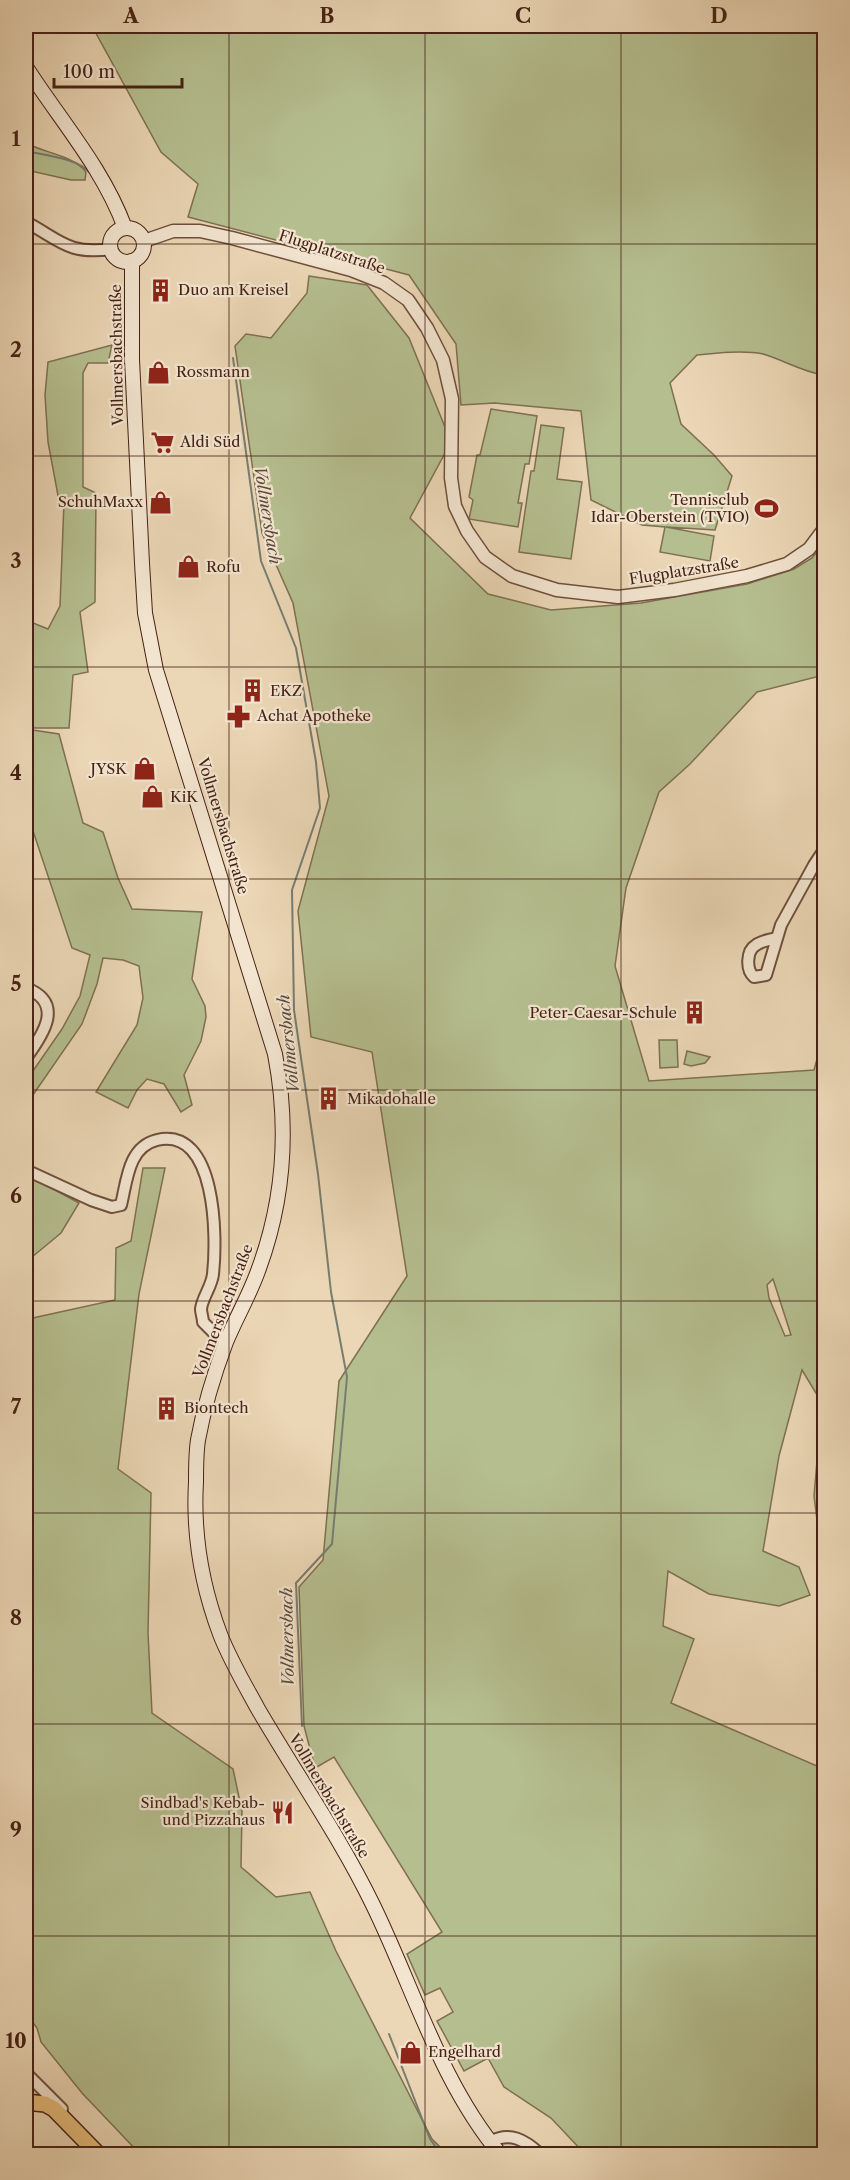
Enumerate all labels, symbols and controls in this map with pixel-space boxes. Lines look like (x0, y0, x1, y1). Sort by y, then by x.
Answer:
text: A (122, 4, 139, 28)
text: B (320, 4, 335, 28)
text: C (515, 4, 531, 28)
text: D (710, 4, 728, 28)
scale bar (54, 51, 182, 89)
text: 100 m (63, 61, 115, 83)
text: 1 (12, 127, 21, 151)
street label: Flugplatzstraße (277, 225, 388, 278)
building icon: Duo am Kreisel (147, 277, 173, 303)
place label: Duo am Kreisel (178, 280, 289, 299)
street label: Vollmersbachstraße (106, 284, 127, 427)
text: 2 (10, 338, 22, 362)
shop icon: Rossmann (145, 359, 171, 385)
place label: Rossmann (176, 362, 250, 381)
supermarket icon: Aldi Süd (149, 429, 175, 455)
place label: Aldi Süd (179, 432, 240, 451)
water label: Vollmersbach (250, 464, 286, 566)
shop icon: SchuhMaxx (148, 489, 174, 515)
place label: Tennisclub Idar-Oberstein (TVIO) (591, 490, 749, 526)
place label: SchuhMaxx (58, 492, 143, 511)
sports icon: Tennisclub Idar-Oberstein (TVIO) (754, 496, 780, 522)
text: 3 (10, 549, 22, 573)
street label: Flugplatzstraße (628, 552, 740, 589)
shop icon: Rofu (175, 554, 201, 580)
place label: Rofu (206, 557, 241, 576)
building icon: EKZ (239, 678, 265, 704)
place label: EKZ (270, 681, 302, 700)
pharmacy icon: Achat Apotheke (226, 703, 252, 729)
place label: Achat Apotheke (256, 706, 371, 725)
street label: Vollmersbachstraße (193, 754, 253, 896)
shop icon: JYSK (132, 756, 158, 782)
place label: JYSK (89, 759, 128, 778)
text: 4 (10, 761, 22, 785)
shop icon: KiK (139, 784, 165, 810)
place label: KiK (170, 787, 199, 806)
text: 5 (10, 972, 22, 996)
water label: Vollmersbach (273, 994, 303, 1094)
building icon: Peter-Caesar-Schule (682, 1000, 708, 1026)
place label: Peter-Caesar-Schule (530, 1003, 677, 1022)
building icon: Mikadohalle (316, 1086, 342, 1112)
place label: Mikadohalle (347, 1089, 436, 1108)
text: 6 (10, 1184, 22, 1208)
street label: Vollmersbachstraße (188, 1241, 257, 1381)
text: 7 (11, 1395, 22, 1419)
building icon: Biontech (153, 1395, 179, 1421)
place label: Biontech (184, 1398, 249, 1417)
water label: Vollmersbach (276, 1587, 298, 1687)
text: 8 (10, 1606, 22, 1630)
street label: Vollmersbachstraße (284, 1729, 374, 1861)
place label: Sindbad's Kebab- und Pizzahaus (141, 1793, 265, 1829)
restaurant icon: Sindbad's Kebab- und Pizzahaus (270, 1799, 296, 1825)
text: 9 (10, 1818, 22, 1842)
text: 10 (5, 2029, 27, 2053)
shop icon: Engelhard (397, 2039, 423, 2065)
place label: Engelhard (428, 2042, 501, 2061)

